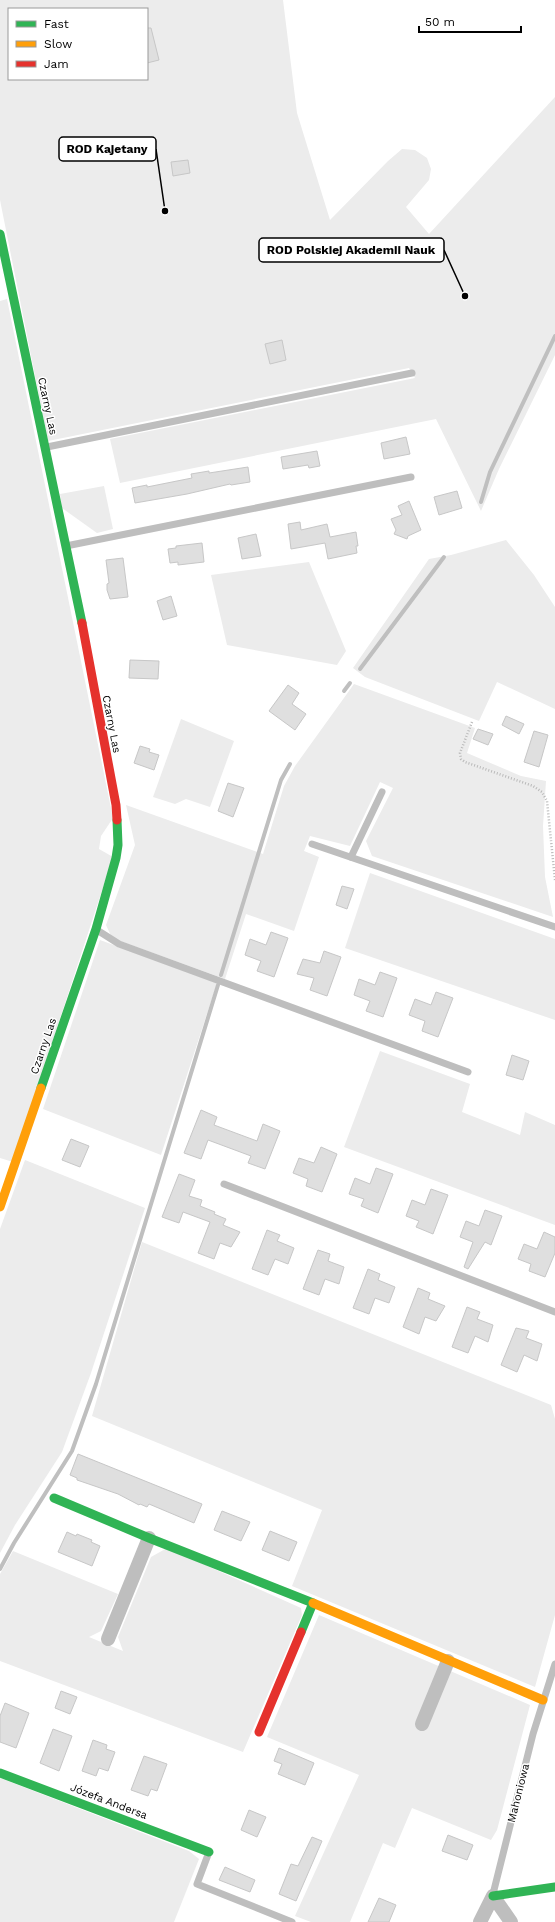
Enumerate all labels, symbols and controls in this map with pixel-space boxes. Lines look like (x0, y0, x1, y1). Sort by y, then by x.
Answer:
legend (8, 8, 148, 80)
scale bar (419, 8, 521, 34)
text: 50 m (425, 15, 455, 29)
text: Fast (44, 17, 69, 31)
text: Slow (44, 37, 72, 51)
text: Jam (44, 57, 69, 71)
callout: ROD Kajetany (59, 137, 156, 161)
text: ROD Kajetany (67, 142, 148, 156)
callout: ROD Polskiej Akademii Nauk (259, 238, 444, 262)
text: ROD Polskiej Akademii Nauk (267, 243, 436, 257)
street label: Czarny Las (35, 376, 60, 436)
street label: Czarny Las (100, 694, 124, 754)
street label: Czarny Las (28, 1016, 59, 1076)
street label: Mahoniowa (505, 1762, 532, 1824)
street label: Józefa Andersa (68, 1781, 149, 1822)

